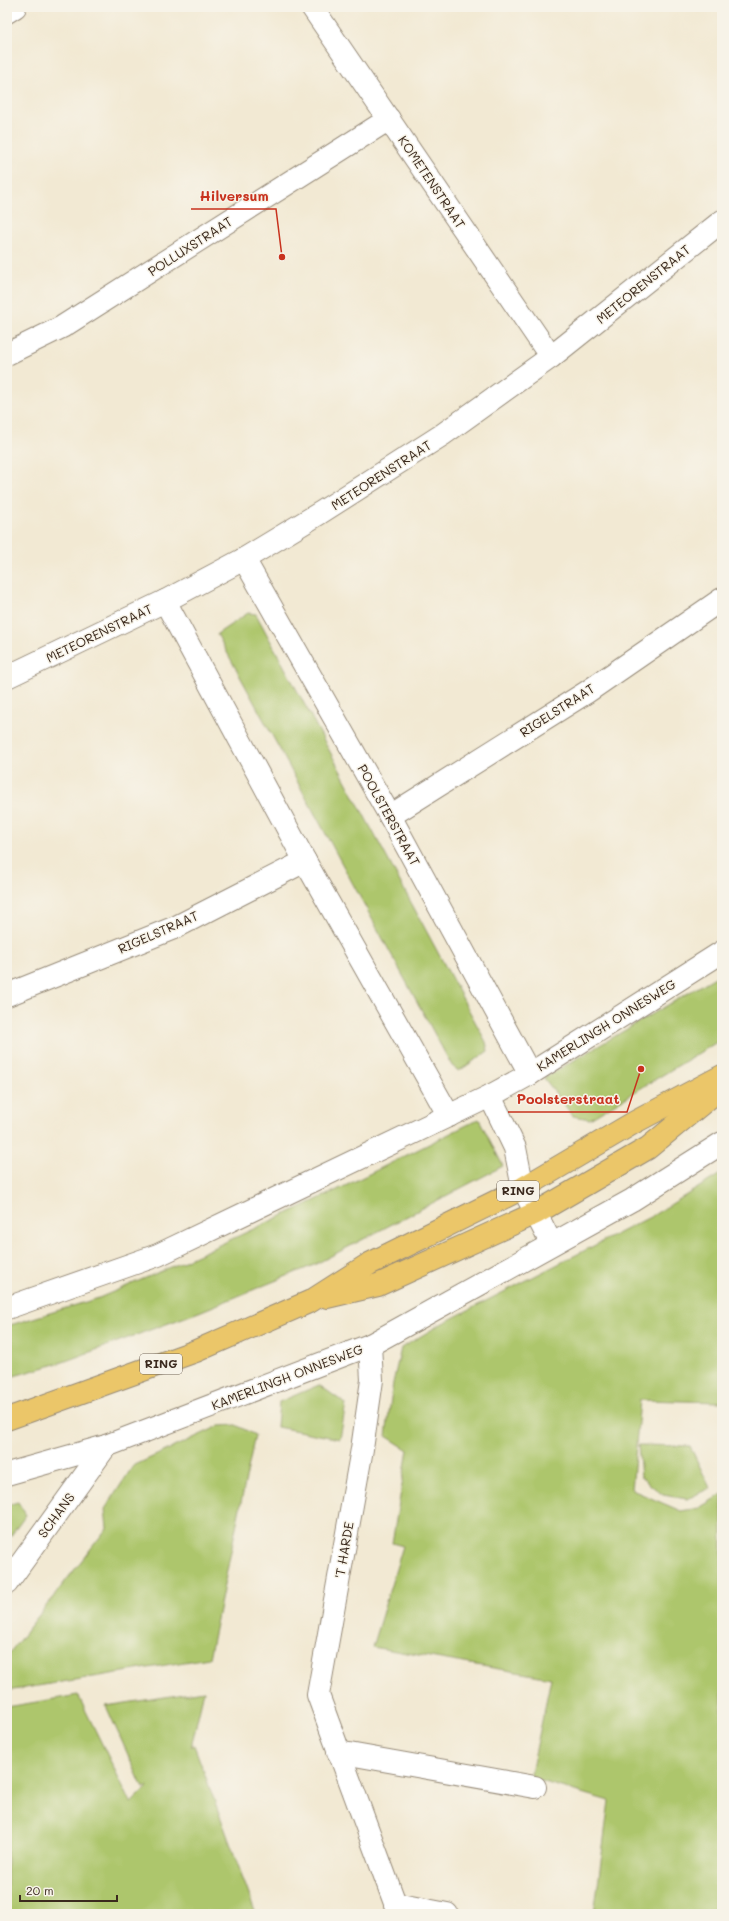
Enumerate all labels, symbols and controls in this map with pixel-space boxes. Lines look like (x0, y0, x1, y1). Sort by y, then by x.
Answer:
street label: KOMETENSTRAAT (395, 132, 470, 231)
callout: Hilversum (191, 183, 276, 209)
text: Hilversum (199, 186, 269, 205)
street label: POLLUXSTRAAT (144, 212, 235, 279)
street label: METEORENSTRAAT (592, 240, 693, 327)
street label: METEORENSTRAAT (327, 436, 434, 513)
street label: METEORENSTRAAT (43, 599, 155, 666)
street label: RIGELSTRAAT (516, 679, 597, 740)
street label: POOLSTERSTRAAT (354, 761, 424, 869)
street label: RIGELSTRAAT (115, 906, 201, 957)
street label: KAMERLINGH ONNESWEG (533, 975, 679, 1074)
callout: Poolsterstraat (508, 1086, 627, 1112)
text: Poolsterstraat (516, 1089, 620, 1108)
road number: RING (497, 1181, 539, 1201)
street label: KAMERLINGH ONNESWEG (209, 1340, 365, 1413)
road number: RING (140, 1354, 182, 1374)
street label: SCHANS (34, 1489, 78, 1541)
street label: 'T HARDE (330, 1520, 357, 1580)
scale bar (20, 1877, 117, 1903)
text: 20 m (26, 1882, 54, 1898)

